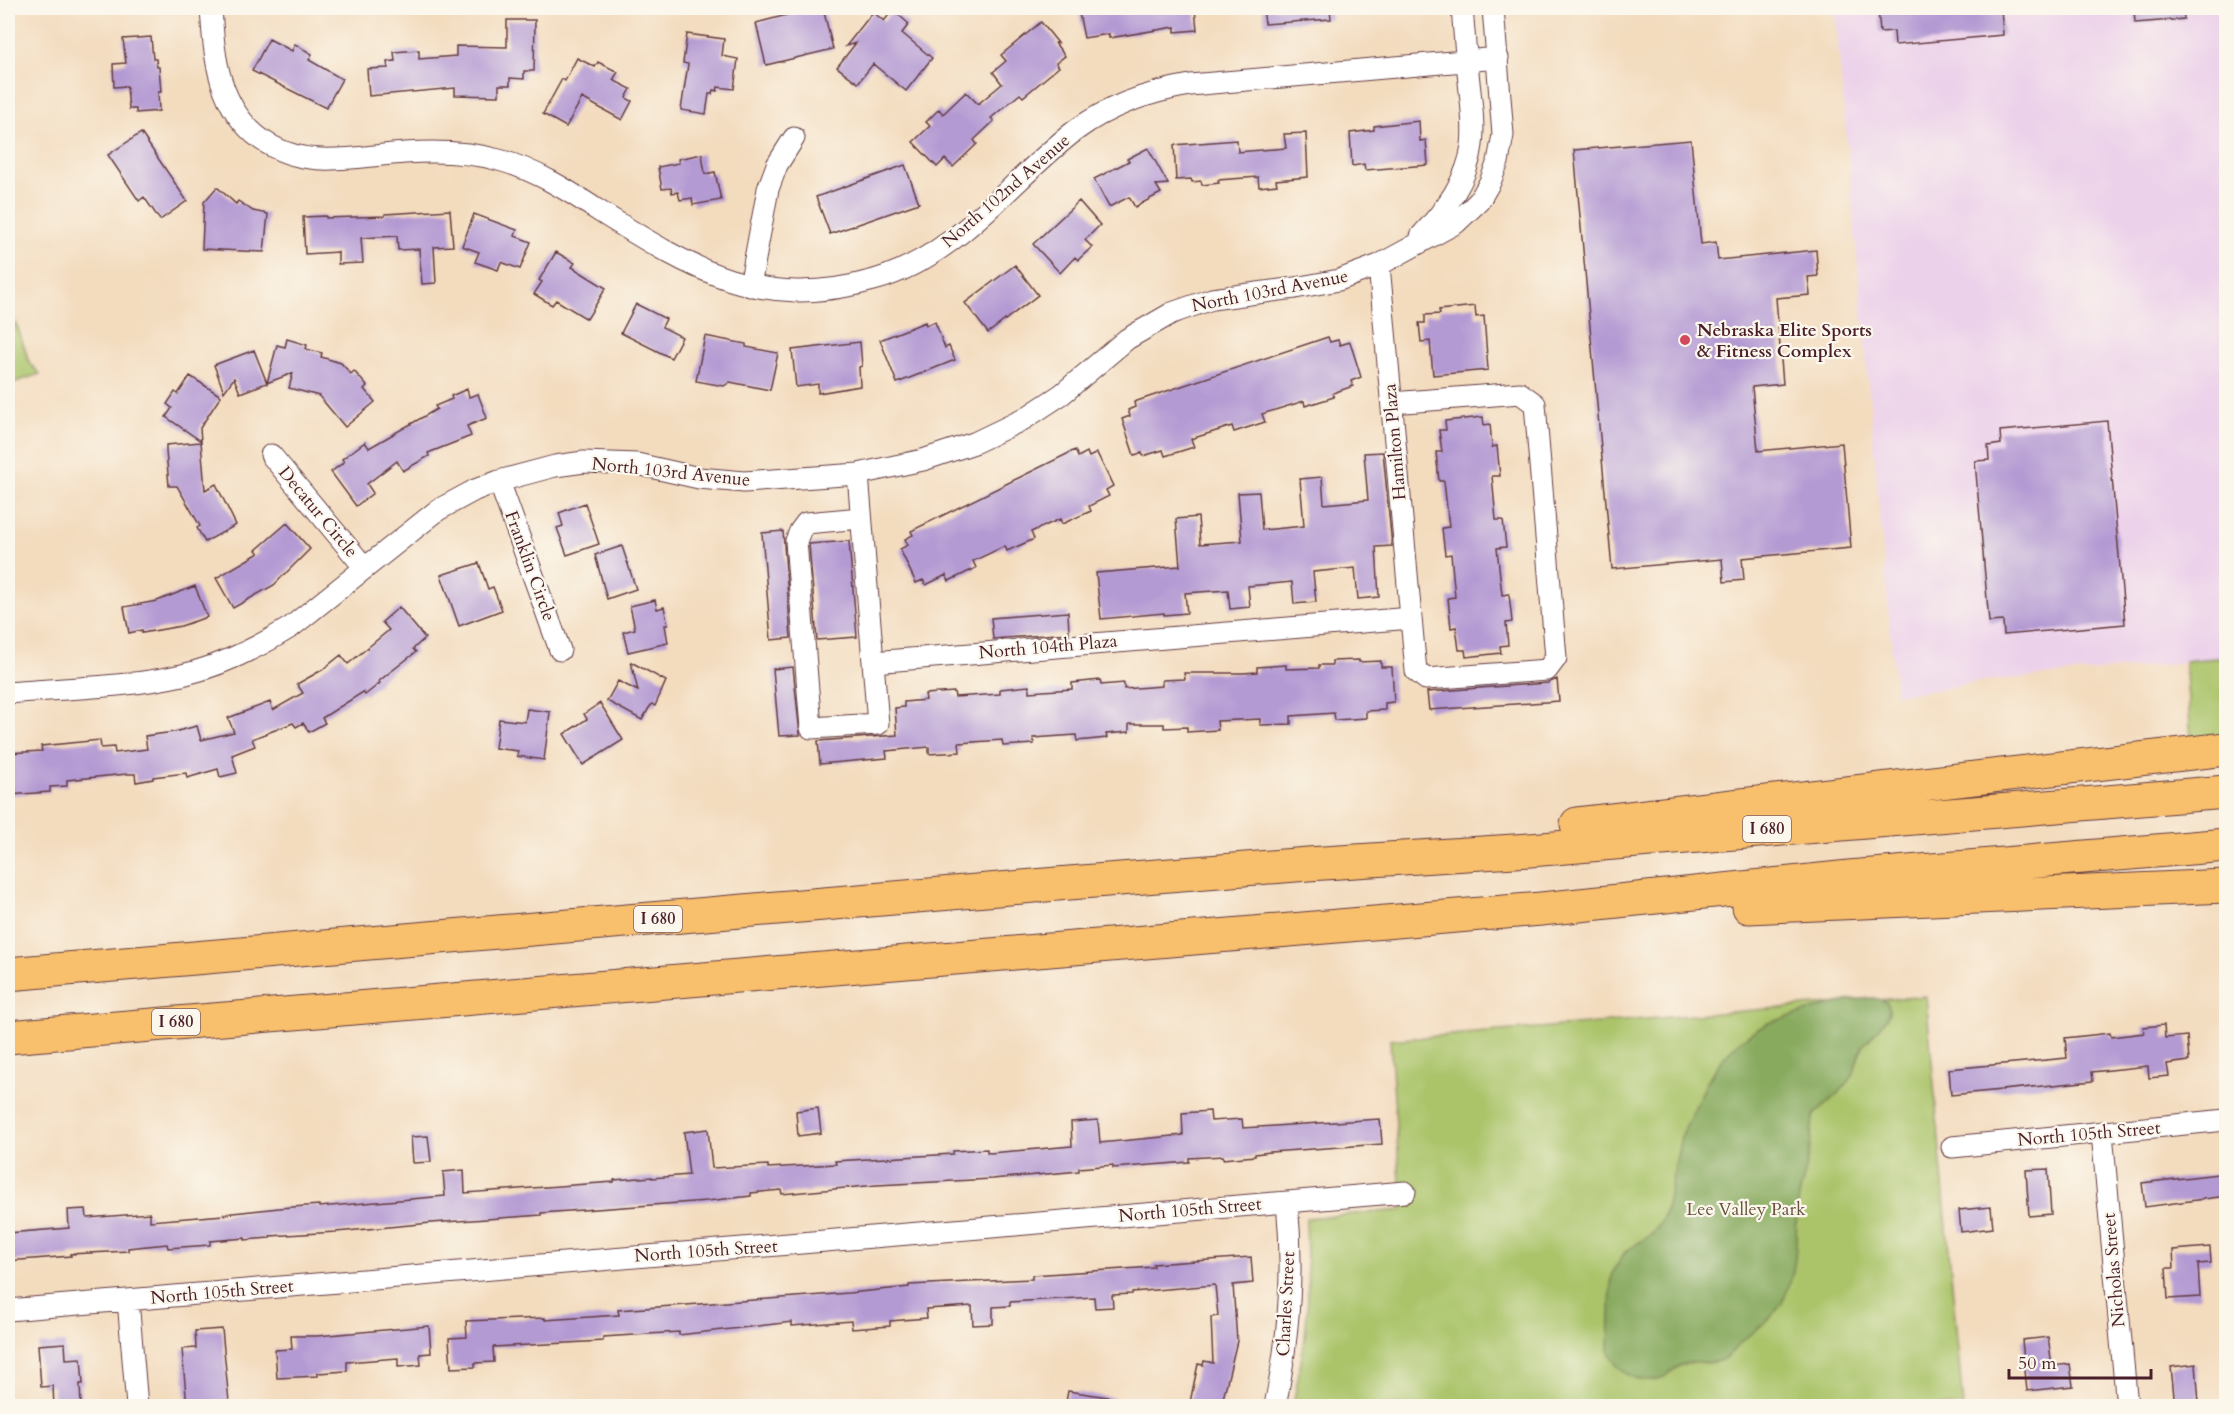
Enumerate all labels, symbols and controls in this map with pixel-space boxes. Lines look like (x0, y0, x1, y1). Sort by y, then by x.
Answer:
street label: North 102nd Avenue (936, 128, 1076, 254)
street label: North 103rd Avenue (1190, 264, 1350, 318)
place label: Nebraska Elite Sports & Fitness Complex (1697, 318, 1872, 364)
marker: Nebraska Elite Sports & Fitness Complex (1678, 333, 1692, 347)
street label: Hamilton Plaza (1377, 382, 1413, 501)
street label: North 103rd Avenue (591, 451, 751, 493)
street label: Decatur Circle (272, 461, 364, 563)
street label: Franklin Circle (498, 507, 562, 625)
street label: North 104th Plaza (978, 628, 1119, 666)
road number: I 680 (1743, 816, 1791, 842)
road number: I 680 (634, 906, 682, 932)
road number: I 680 (152, 1009, 200, 1035)
street label: North 105th Street (2016, 1115, 2162, 1153)
street label: North 105th Street (1117, 1191, 1263, 1229)
park label: Lee Valley Park (1686, 1197, 1806, 1222)
street label: Nicholas Street (2097, 1211, 2131, 1328)
street label: North 105th Street (634, 1234, 779, 1268)
street label: Charles Street (1271, 1251, 1301, 1357)
street label: North 105th Street (149, 1273, 295, 1311)
scale bar (2009, 1342, 2152, 1380)
text: 50 m (2018, 1351, 2057, 1376)

